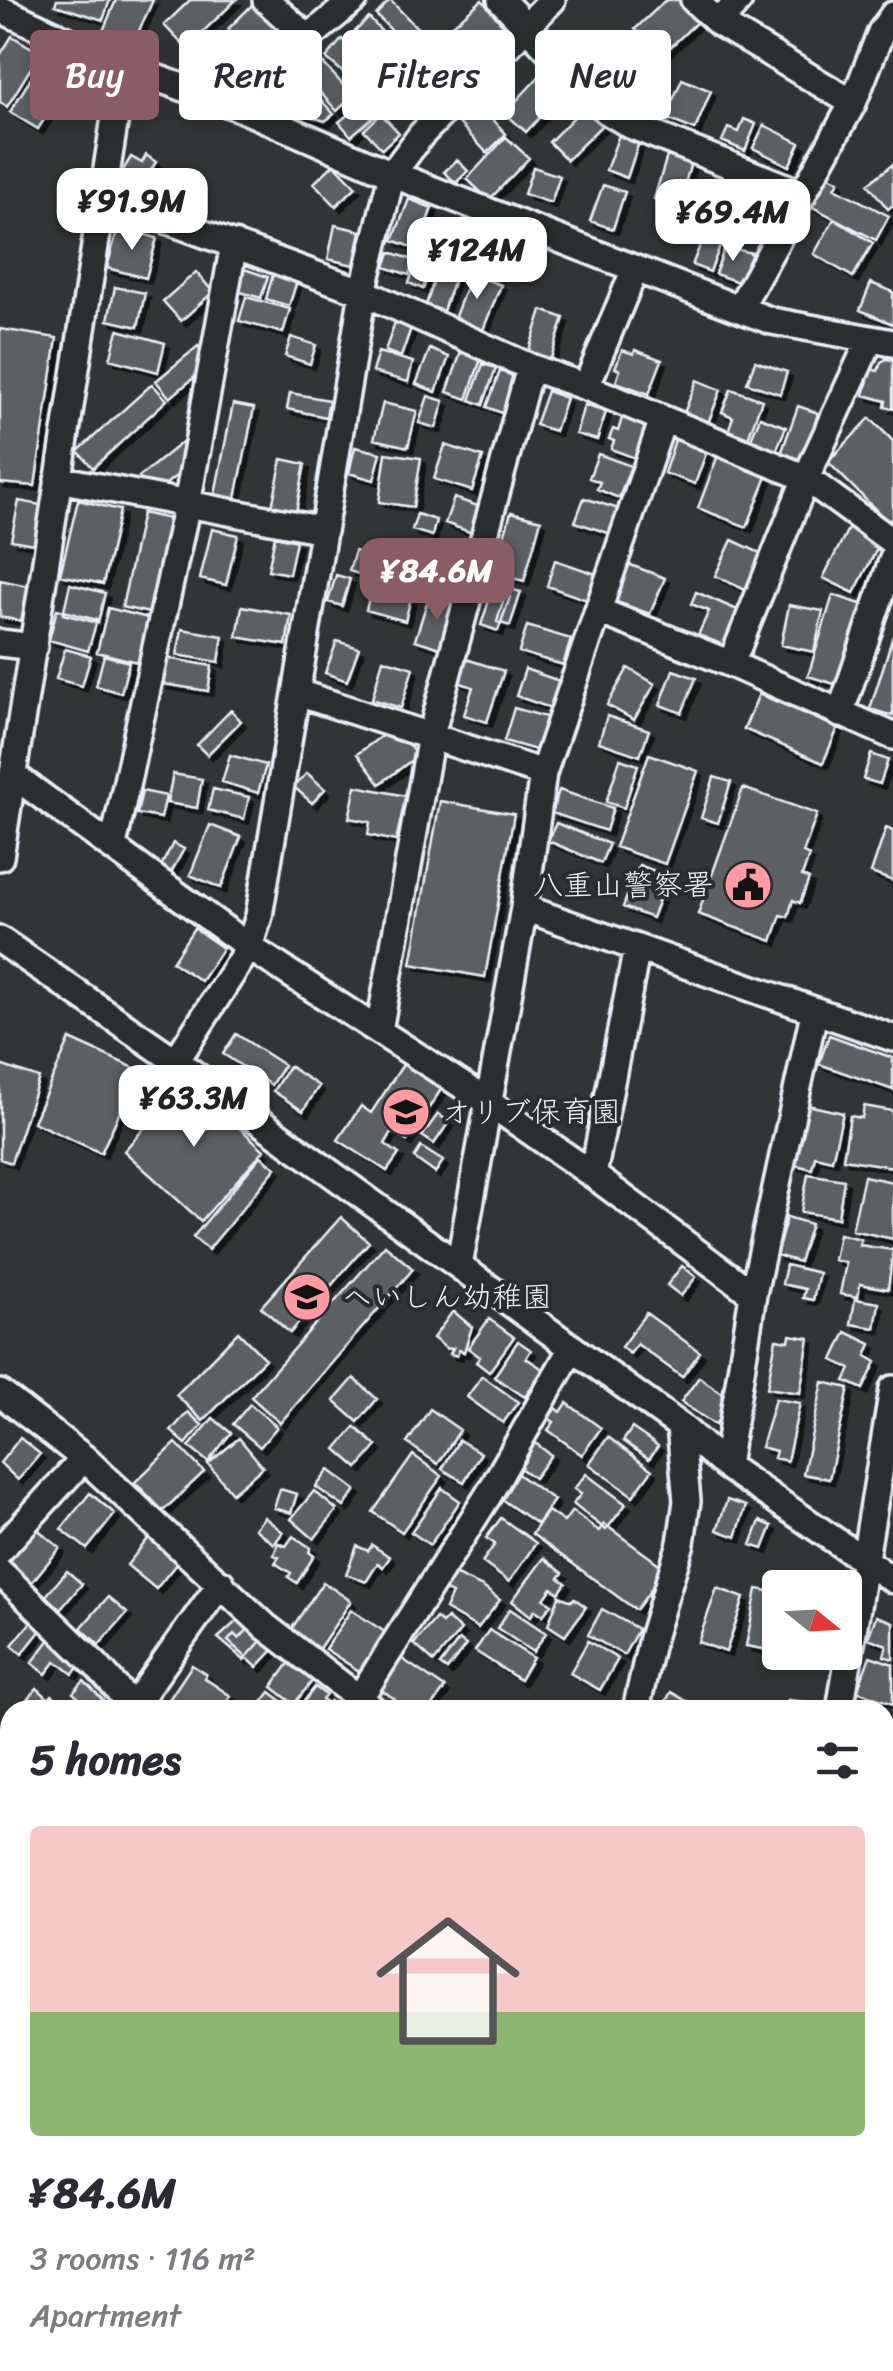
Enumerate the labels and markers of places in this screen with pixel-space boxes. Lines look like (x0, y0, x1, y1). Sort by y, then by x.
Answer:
pin: ¥91.9M (51, 168, 213, 253)
pin: ¥69.4M (652, 179, 814, 264)
pin: ¥124M (407, 217, 547, 302)
pin: ¥84.6M (356, 538, 518, 623)
place label: 八重山警察署 (533, 858, 713, 912)
public building icon: 八重山警察署 (722, 859, 774, 911)
pin: ¥63.3M (113, 1065, 275, 1150)
place label: オリブ保育園 (441, 1085, 621, 1139)
school or university icon: オリブ保育園 (380, 1086, 432, 1138)
place label: へいしん幼稚園 (342, 1270, 552, 1324)
school or university icon: へいしん幼稚園 (281, 1271, 333, 1323)

